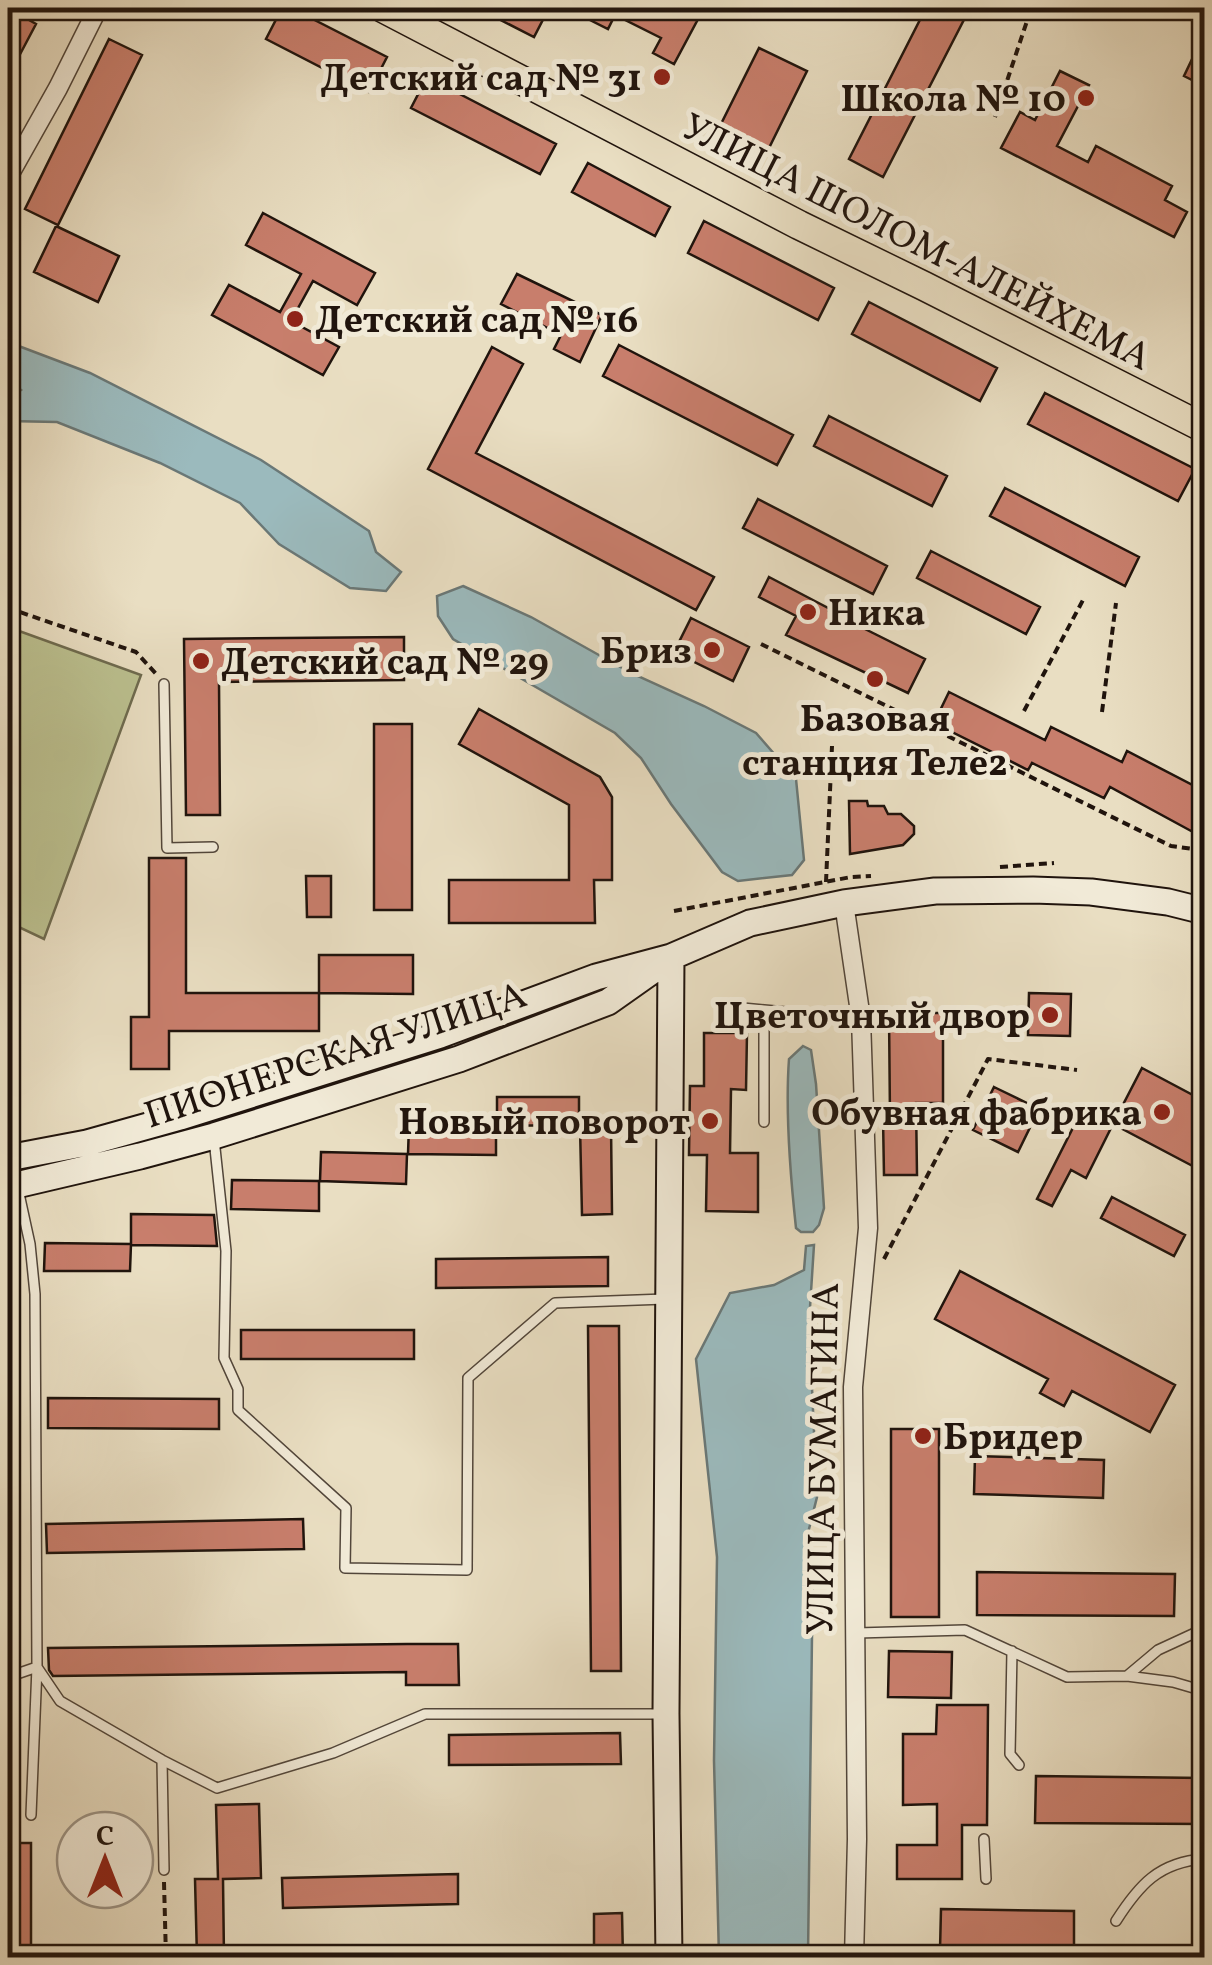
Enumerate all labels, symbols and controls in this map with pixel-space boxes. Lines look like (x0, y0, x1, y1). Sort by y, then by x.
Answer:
place label: Детский сад № 31 (320, 54, 642, 107)
marker: Детский сад № 31 (651, 66, 673, 88)
place label: Школа № 10 (841, 75, 1066, 128)
marker: Школа № 10 (1075, 87, 1097, 109)
street label: УЛИЦА ШОЛОМ-АЛЕЙХЕМА (672, 102, 1159, 386)
place label: Детский сад № 16 (315, 296, 638, 349)
marker: Детский сад № 16 (284, 308, 306, 330)
place label: Ника (828, 589, 926, 642)
marker: Ника (797, 601, 819, 623)
place label: Бриз (600, 627, 692, 680)
place label: Детский сад № 29 (221, 638, 549, 691)
marker: Бриз (701, 639, 723, 661)
marker: Детский сад № 29 (190, 650, 212, 672)
marker: Базовая станция Теле2 (864, 668, 886, 690)
place label: Базовая станция Теле2 (742, 695, 1008, 792)
street label: ПИОНЕРСКАЯ УЛИЦА (138, 970, 534, 1144)
place label: Цветочный двор (714, 992, 1030, 1045)
marker: Цветочный двор (1039, 1004, 1061, 1026)
place label: Обувная фабрика (811, 1089, 1142, 1142)
place label: Новый поворот (398, 1098, 690, 1151)
marker: Обувная фабрика (1151, 1101, 1173, 1123)
marker: Новый поворот (699, 1110, 721, 1132)
street label: УЛИЦА БУМАГИНА (796, 1282, 855, 1636)
place label: Бридер (943, 1413, 1083, 1466)
marker: Бридер (912, 1425, 934, 1447)
north arrow (55, 1810, 155, 1910)
text: С (96, 1818, 114, 1857)

